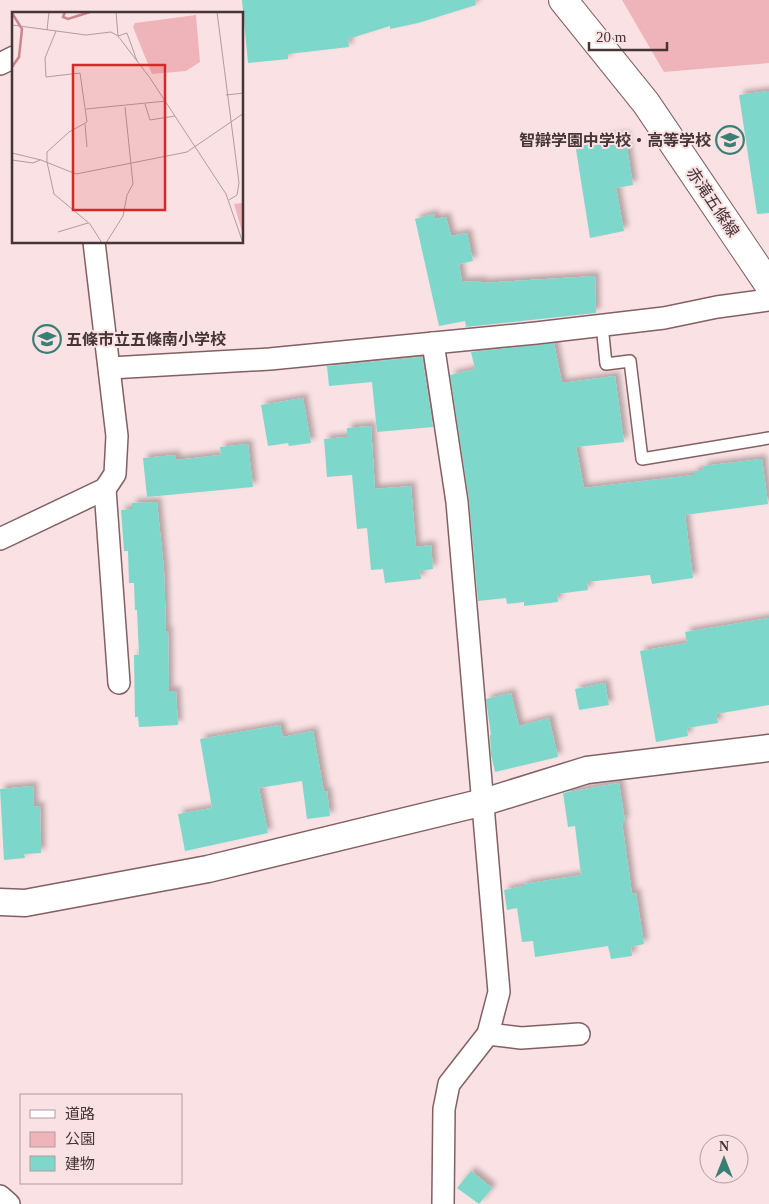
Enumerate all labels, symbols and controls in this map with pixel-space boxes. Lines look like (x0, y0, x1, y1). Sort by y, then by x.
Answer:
inset map (12, 12, 244, 244)
scale bar (589, 20, 666, 52)
text: 20 m (596, 29, 627, 45)
school or university icon: 智辯学園中学校・高等学校 (715, 125, 745, 155)
place label: 智辯学園中学校・高等学校 (519, 132, 711, 149)
street label: 赤滝五條線 (684, 164, 742, 240)
school or university icon: 五條市立五條南小学校 (32, 324, 62, 354)
place label: 五條市立五條南小学校 (66, 331, 226, 348)
legend (20, 1094, 182, 1184)
text: 道路 (65, 1106, 95, 1122)
text: 公園 (65, 1131, 95, 1147)
north arrow (699, 1134, 749, 1184)
text: N (719, 1139, 729, 1154)
text: 建物 (65, 1156, 95, 1172)

